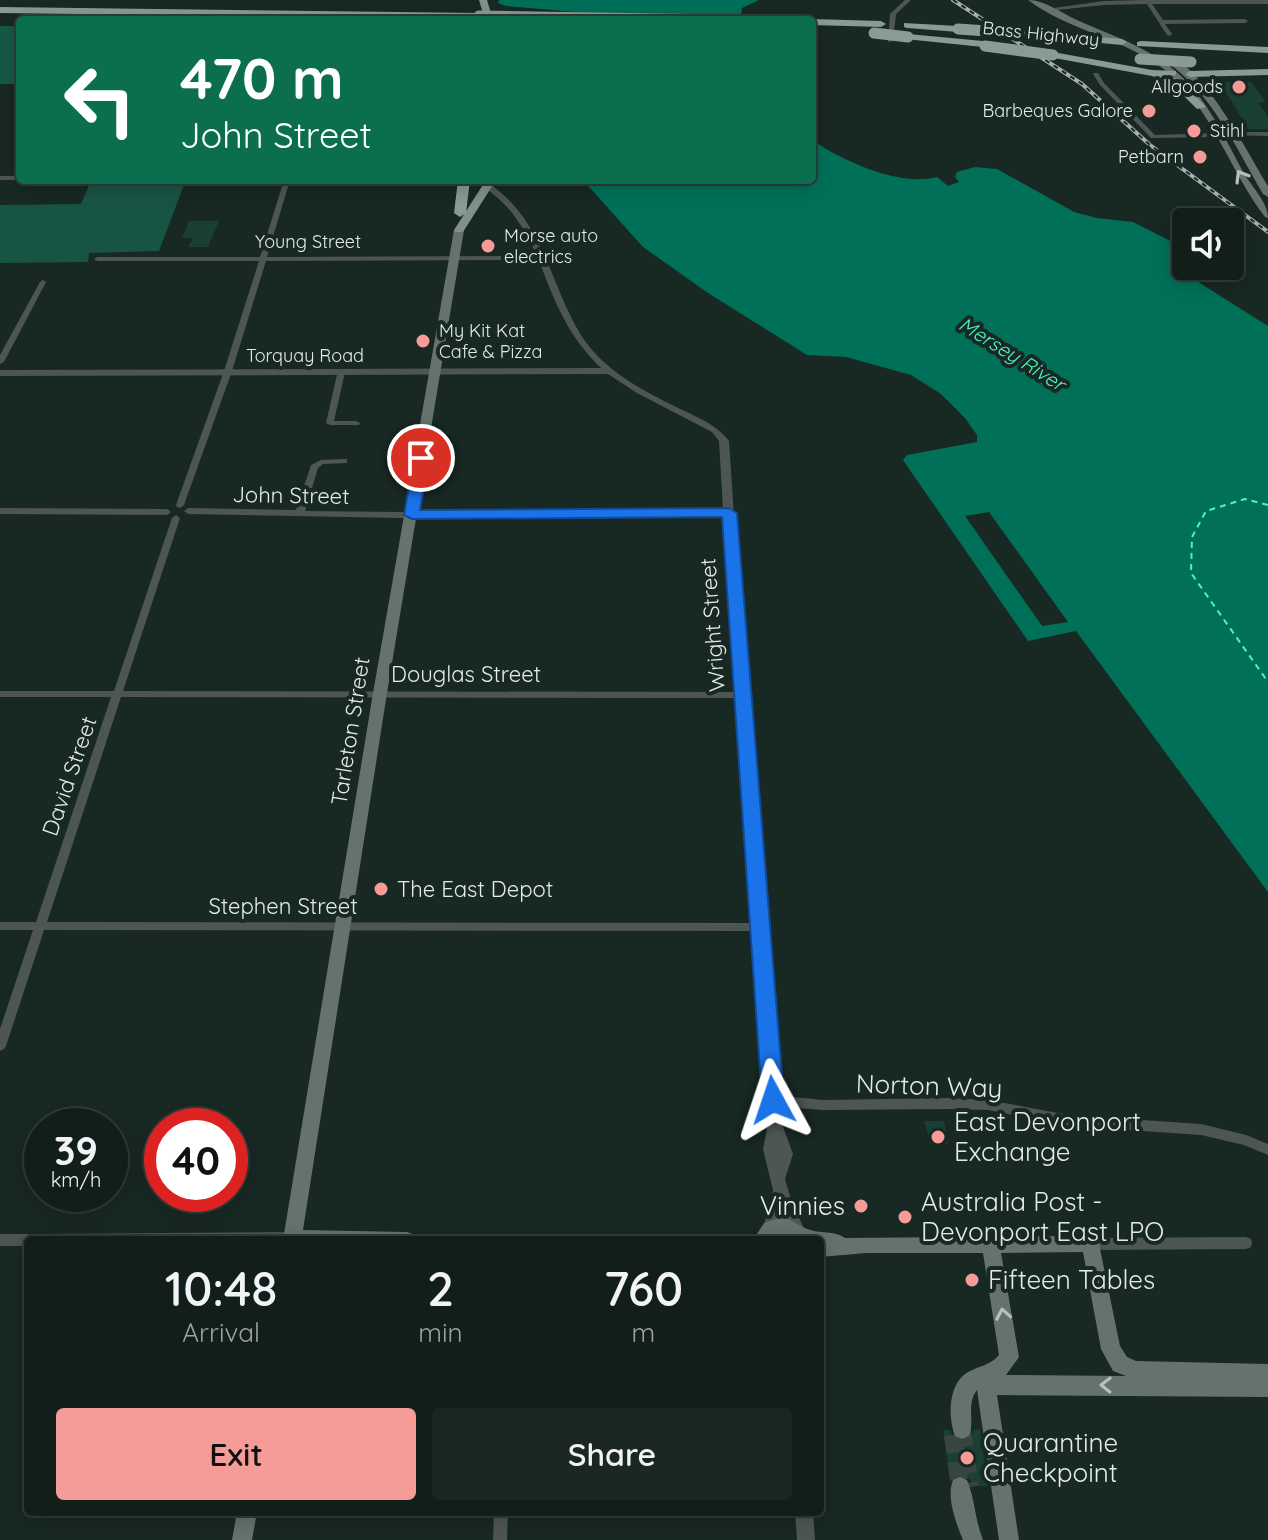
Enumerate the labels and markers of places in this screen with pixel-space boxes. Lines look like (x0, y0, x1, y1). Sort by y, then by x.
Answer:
place label: Allgoods (1151, 75, 1223, 98)
marker: Allgoods (1230, 78, 1248, 96)
place label: Barbeques Galore (982, 99, 1133, 122)
marker: Barbeques Galore (1140, 102, 1158, 120)
place label: Stihl (1210, 119, 1244, 142)
marker: Stihl (1185, 122, 1203, 140)
place label: Petbarn (1118, 145, 1184, 168)
marker: Petbarn (1191, 148, 1209, 166)
place label: Morse auto electrics (504, 224, 598, 268)
marker: Morse auto electrics (479, 237, 497, 255)
place label: My Kit Kat Cafe & Pizza (439, 319, 542, 363)
marker: My Kit Kat Cafe & Pizza (414, 332, 432, 350)
pin (387, 424, 455, 492)
place label: The East Depot (397, 875, 553, 903)
marker: The East Depot (372, 880, 390, 898)
place label: East Devonport Exchange (954, 1105, 1141, 1168)
marker: East Devonport Exchange (929, 1128, 947, 1146)
place label: Australia Post - Devonport East LPO (921, 1185, 1164, 1248)
place label: Vinnies (760, 1189, 845, 1222)
marker: Vinnies (852, 1197, 870, 1215)
marker: Australia Post - Devonport East LPO (896, 1208, 914, 1226)
place label: Fifteen Tables (988, 1263, 1155, 1296)
marker: Fifteen Tables (963, 1271, 981, 1289)
place label: Quarantine Checkpoint (983, 1426, 1118, 1489)
marker: Quarantine Checkpoint (958, 1449, 976, 1467)

